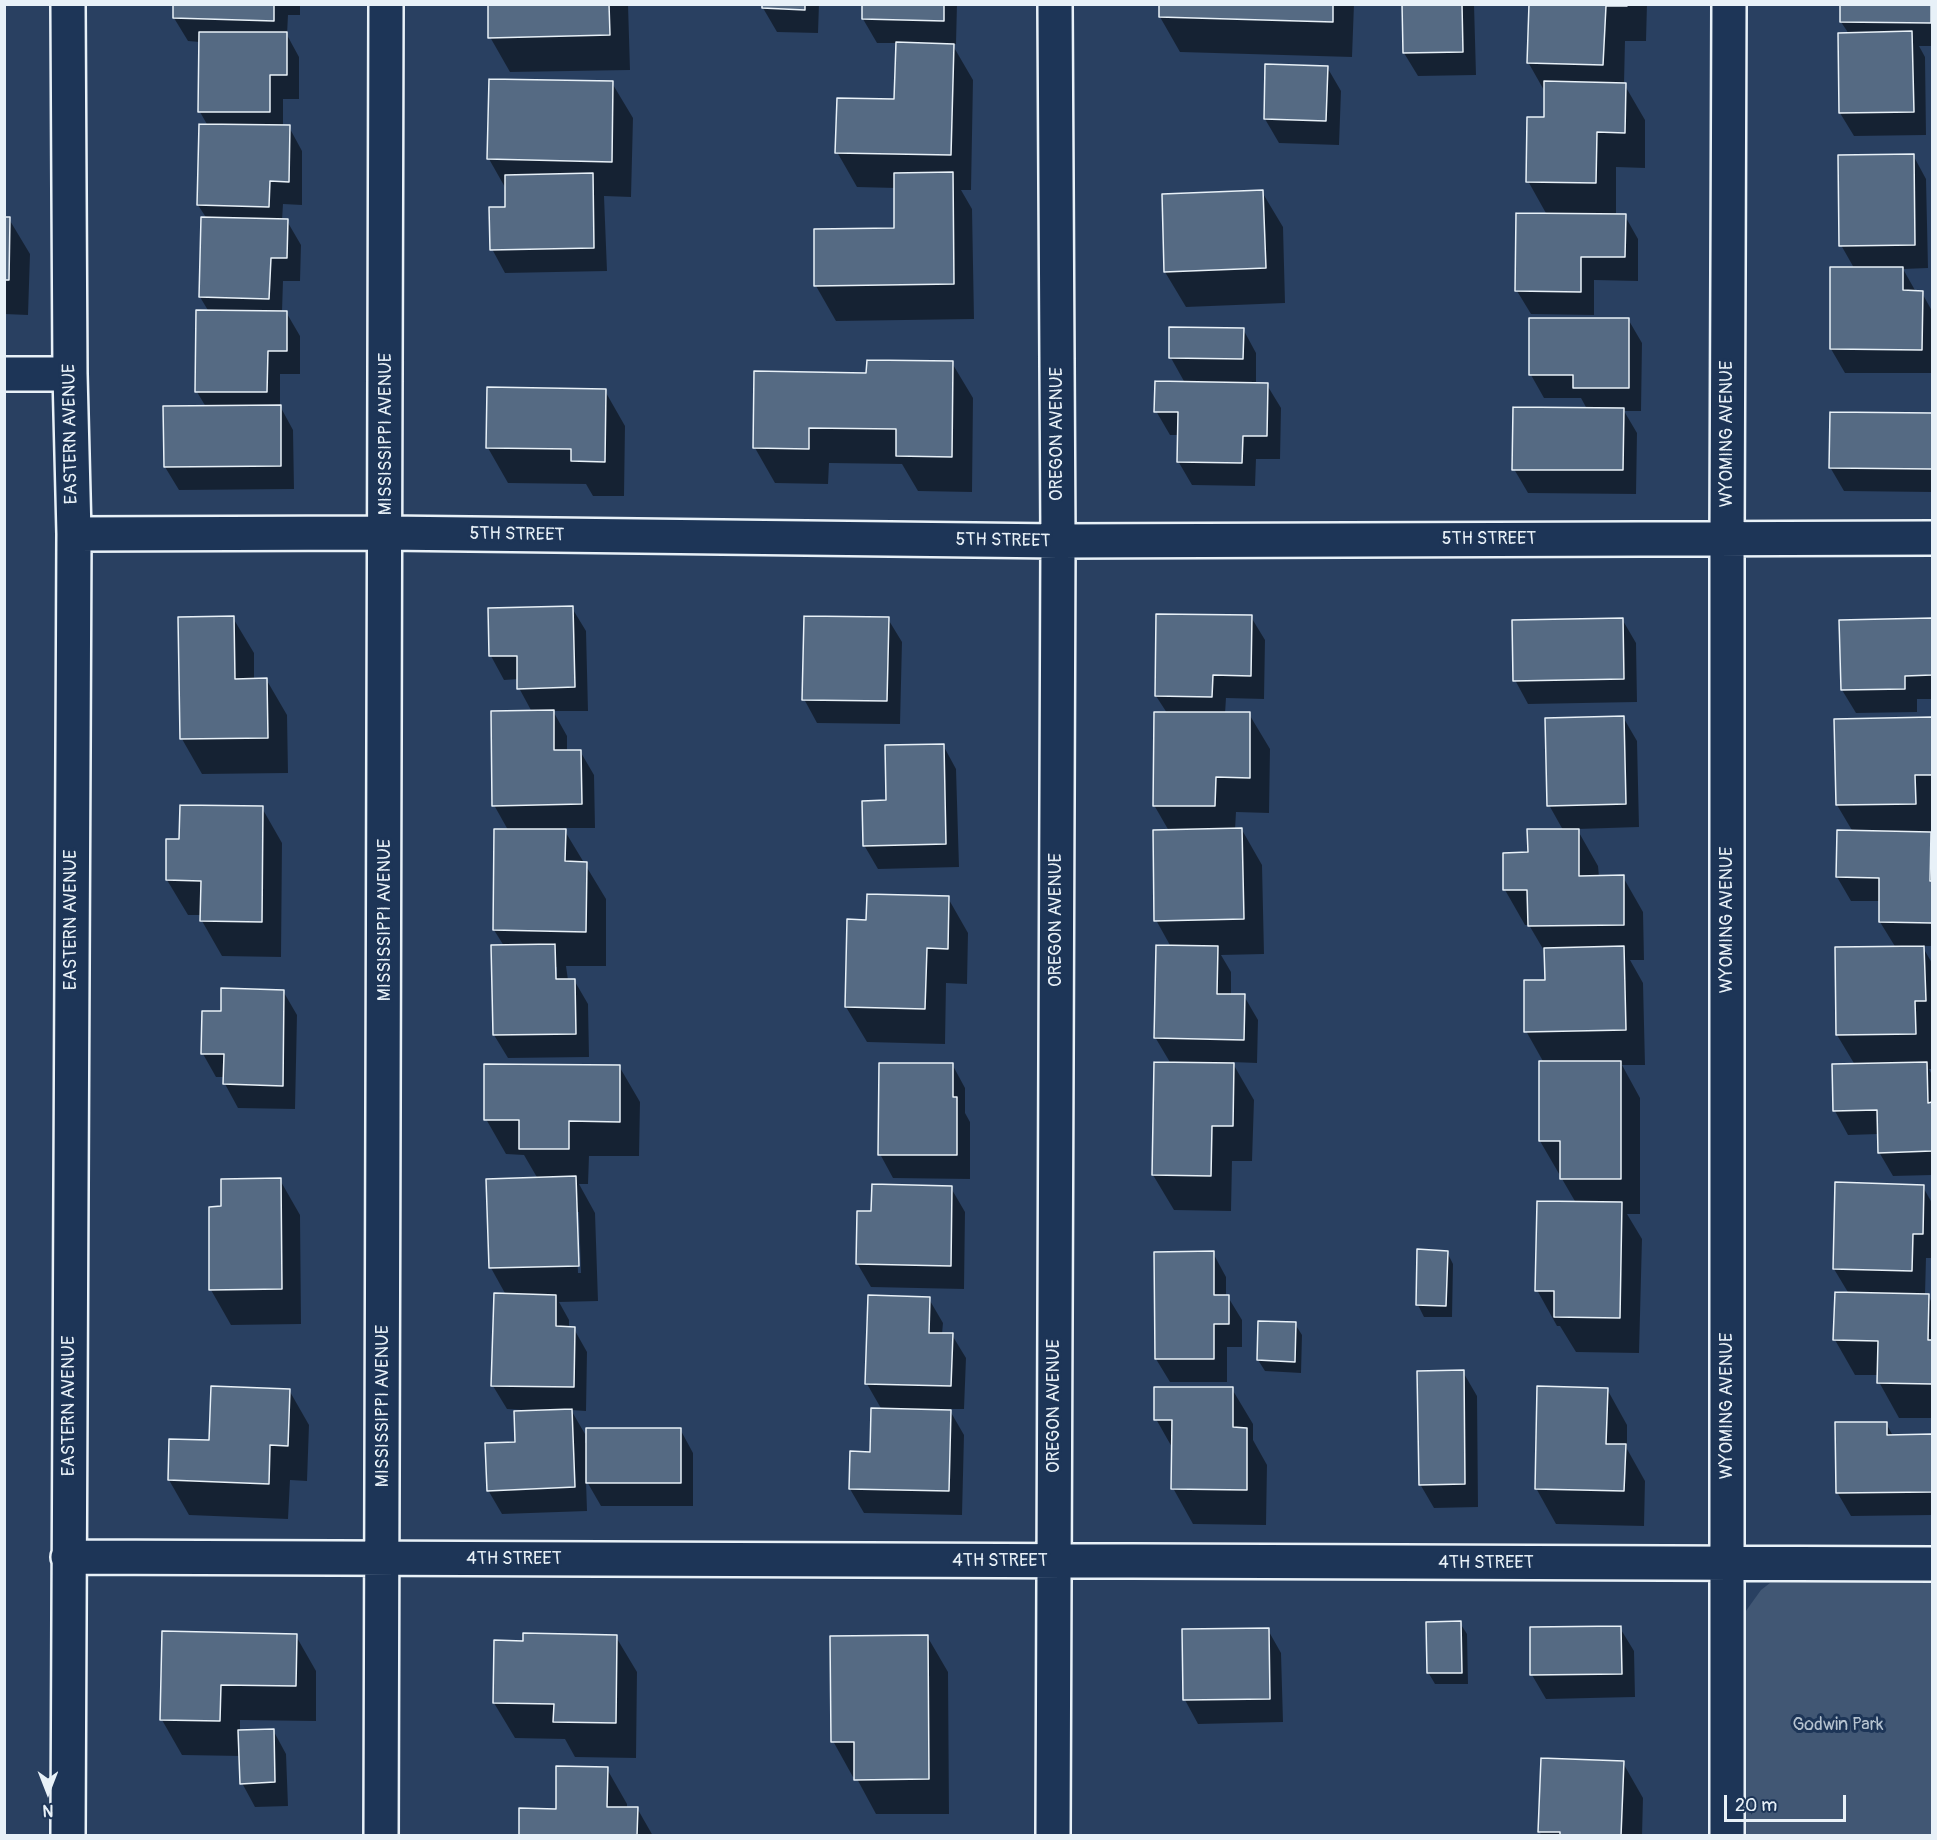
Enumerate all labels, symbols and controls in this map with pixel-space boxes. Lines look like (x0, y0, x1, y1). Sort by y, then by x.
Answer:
street label: MISSISSIPPI AVENUE (375, 353, 397, 515)
street label: WYOMING AVENUE (1716, 361, 1738, 507)
street label: EASTERN AVENUE (59, 363, 83, 505)
street label: OREGON AVENUE (1046, 367, 1068, 501)
street label: 5TH STREET (469, 523, 565, 547)
street label: 5TH STREET (1442, 528, 1536, 550)
street label: 5TH STREET (955, 529, 1051, 553)
street label: MISSISSIPPI AVENUE (374, 839, 396, 1001)
street label: WYOMING AVENUE (1716, 847, 1738, 993)
street label: EASTERN AVENUE (60, 850, 82, 990)
street label: OREGON AVENUE (1045, 853, 1067, 987)
street label: MISSISSIPPI AVENUE (372, 1325, 394, 1487)
street label: WYOMING AVENUE (1716, 1333, 1738, 1479)
street label: EASTERN AVENUE (58, 1336, 80, 1476)
street label: OREGON AVENUE (1043, 1339, 1065, 1473)
street label: 4TH STREET (466, 1548, 562, 1570)
street label: 4TH STREET (952, 1550, 1048, 1572)
street label: 4TH STREET (1438, 1552, 1534, 1574)
park label: Godwin Park (1792, 1714, 1884, 1736)
north arrow (18, 1762, 78, 1822)
scale bar (1727, 1783, 1848, 1821)
text: 20 m (1735, 1794, 1777, 1817)
text: N (43, 1800, 53, 1820)

